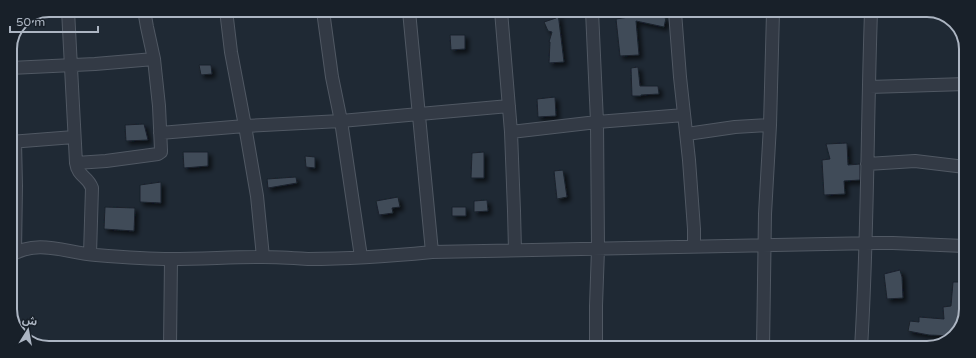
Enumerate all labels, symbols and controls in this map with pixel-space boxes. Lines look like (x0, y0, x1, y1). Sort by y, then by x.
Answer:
scale bar (10, 8, 98, 34)
text: 50 m (16, 15, 45, 29)
north arrow (8, 310, 48, 350)
text: ش (21, 313, 38, 328)

